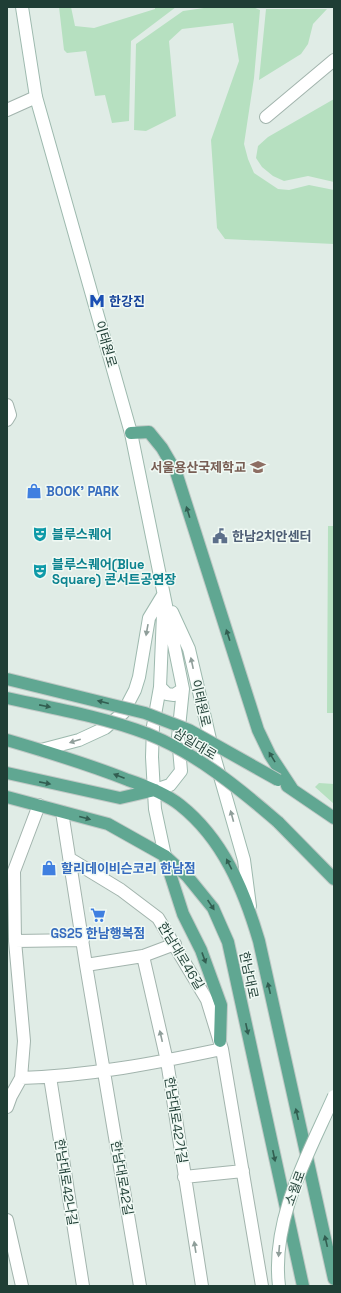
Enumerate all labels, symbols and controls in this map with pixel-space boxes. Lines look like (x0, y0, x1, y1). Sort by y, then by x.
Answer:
metro station icon: 한강진 (88, 292, 106, 310)
place label: 한강진 (109, 293, 145, 310)
street label: 이태원로 (91, 319, 121, 369)
school or university icon: 서울용산국제학교 (249, 458, 267, 476)
place label: 서울용산국제학교 (150, 459, 246, 476)
shop icon: BOOK’ PARK (25, 482, 43, 500)
place label: BOOK’ PARK (46, 483, 120, 500)
one-way arrow (185, 505, 191, 517)
theatre icon: 블루스퀘어 (31, 525, 49, 543)
place label: 블루스퀘어 (52, 526, 112, 543)
public building icon: 한남2치안센터 (211, 527, 229, 545)
place label: 한남2치안센터 (232, 528, 311, 545)
place label: 블루스퀘어(Blue Square) 콘서트공연장 (52, 556, 176, 588)
theatre icon: 블루스퀘어(Blue Square) 콘서트공연장 (31, 562, 49, 580)
one-way arrow (144, 623, 150, 636)
one-way arrow (224, 629, 230, 641)
one-way arrow (189, 657, 195, 669)
street label: 이태원로 (187, 678, 215, 728)
one-way arrow (96, 699, 109, 705)
one-way arrow (39, 703, 51, 709)
street label: 삼일대로 (170, 724, 220, 764)
one-way arrow (69, 738, 81, 744)
one-way arrow (268, 751, 275, 763)
one-way arrow (113, 773, 124, 779)
one-way arrow (39, 780, 51, 786)
one-way arrow (228, 810, 234, 822)
one-way arrow (79, 815, 91, 821)
shop icon: 할리데이비슨코리 한남점 (40, 859, 58, 877)
one-way arrow (226, 859, 233, 870)
place label: 할리데이비슨코리 한남점 (61, 860, 196, 877)
one-way arrow (207, 899, 214, 911)
supermarket icon: GS25 한남행복점 (89, 906, 107, 924)
street label: 한남대로46길 (154, 919, 208, 993)
place label: GS25 한남행복점 (50, 925, 146, 942)
street label: 한남대로 (236, 950, 262, 1000)
one-way arrow (201, 952, 207, 964)
one-way arrow (266, 981, 272, 994)
one-way arrow (244, 1023, 250, 1035)
one-way arrow (158, 1030, 164, 1042)
street label: 한남대로42가길 (161, 1075, 191, 1165)
one-way arrow (294, 1108, 300, 1121)
street label: 한남대로42나길 (51, 1137, 81, 1227)
street label: 한남대로42길 (107, 1139, 137, 1217)
one-way arrow (272, 1150, 278, 1162)
street label: 소월로 (281, 1168, 309, 1208)
one-way arrow (322, 1235, 328, 1248)
one-way arrow (192, 1241, 198, 1254)
one-way arrow (276, 1245, 282, 1257)

